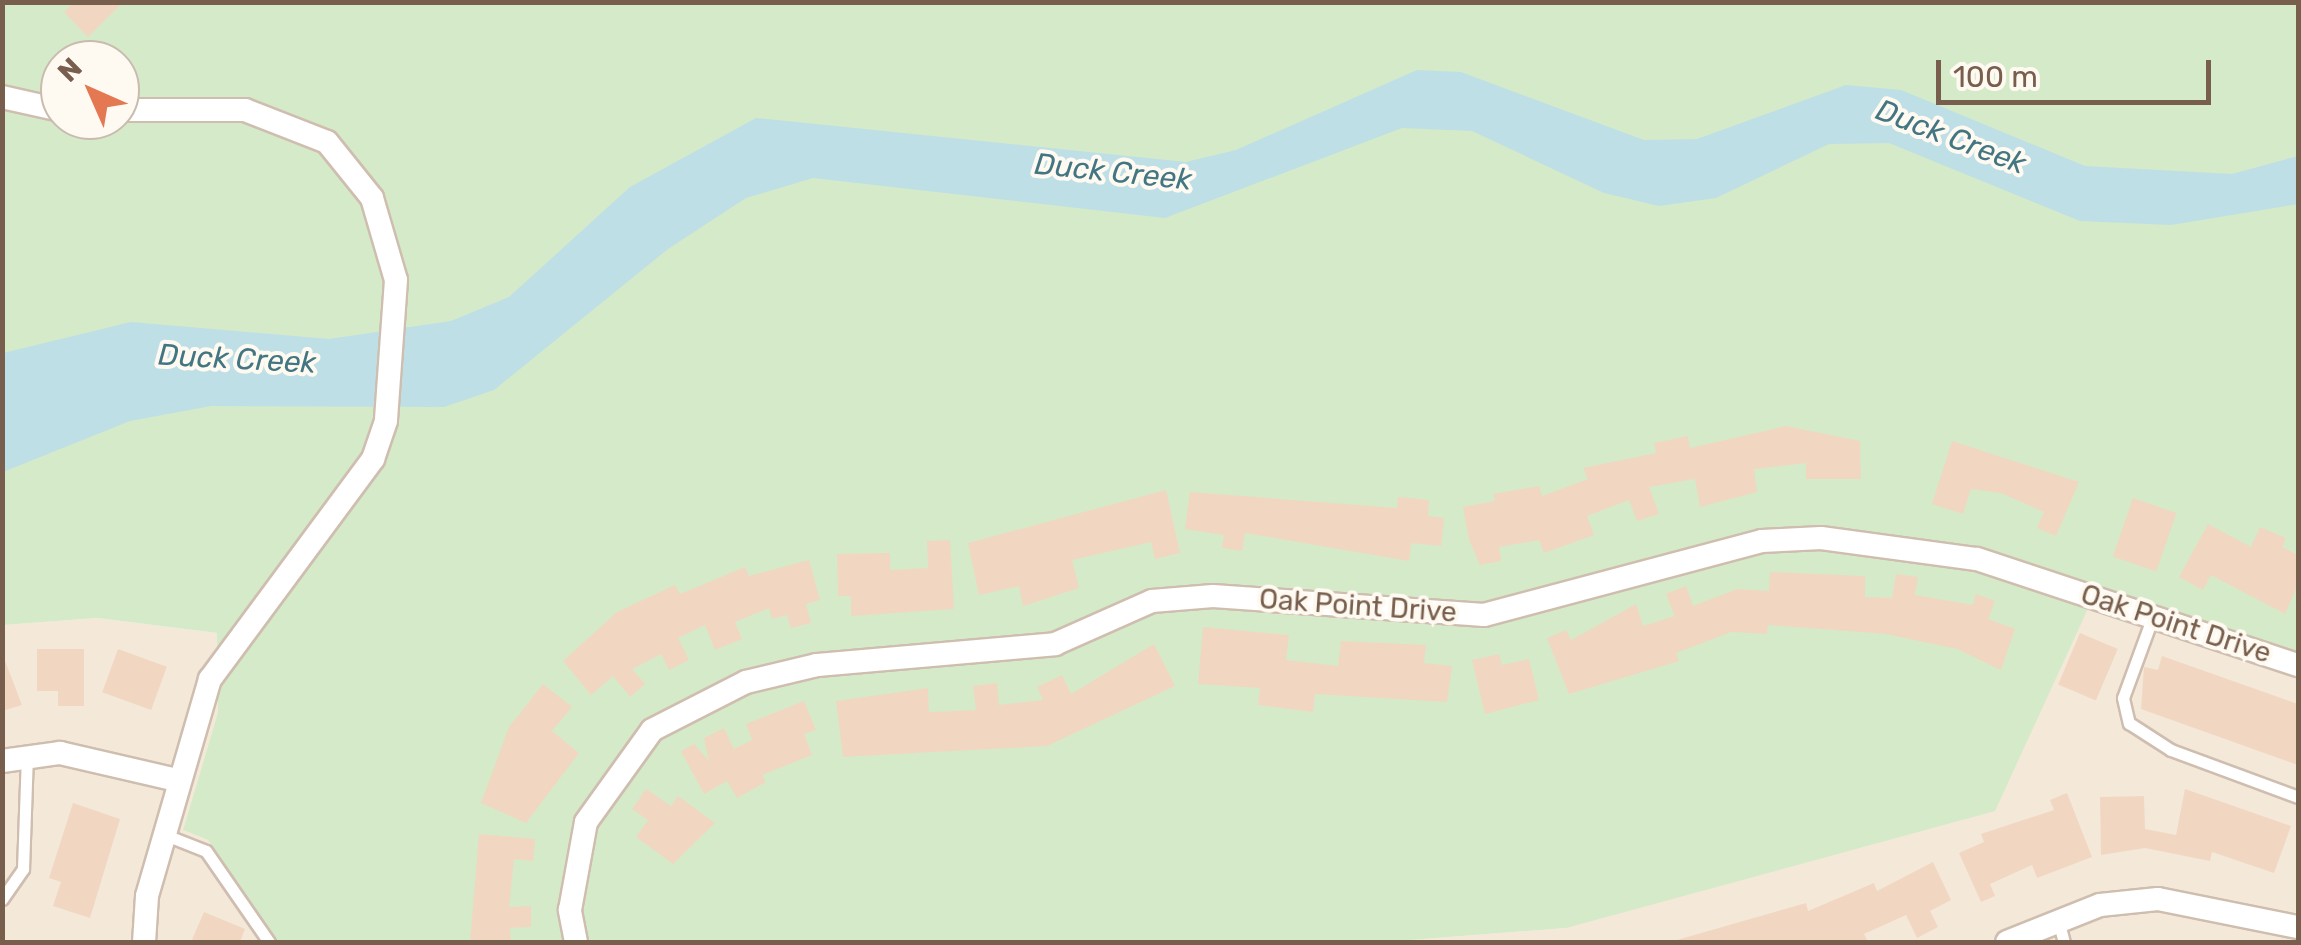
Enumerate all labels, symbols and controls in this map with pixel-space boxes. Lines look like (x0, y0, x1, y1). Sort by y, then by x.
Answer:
north arrow (40, 40, 140, 140)
scale bar (1941, 40, 2216, 102)
text: N (51, 51, 89, 89)
text: 100 m (1953, 59, 2038, 95)
water label: Duck Creek (1871, 92, 2031, 182)
water label: Duck Creek (1032, 146, 1194, 198)
water label: Duck Creek (157, 337, 317, 381)
street label: Oak Point Drive (2077, 577, 2275, 671)
street label: Oak Point Drive (1258, 582, 1458, 630)

